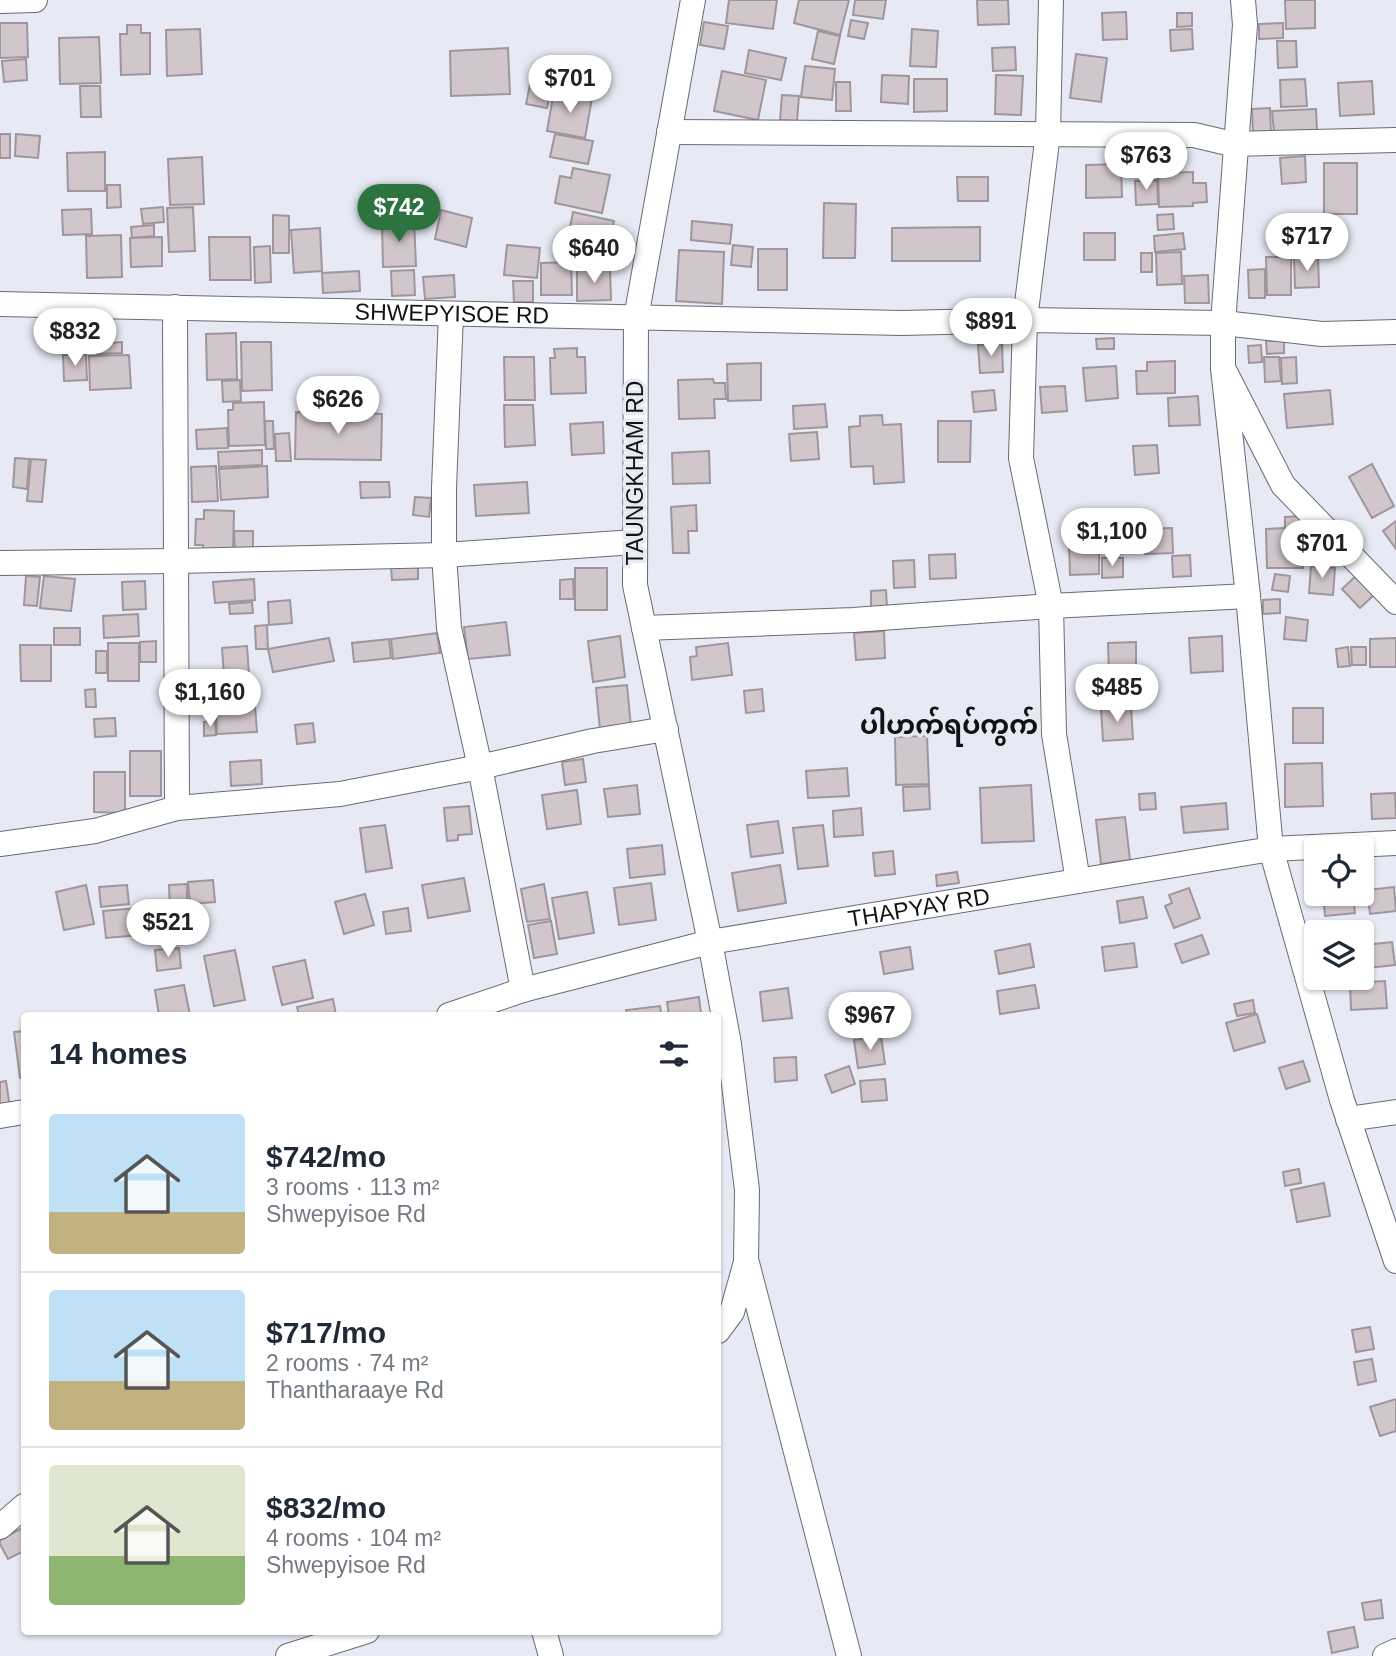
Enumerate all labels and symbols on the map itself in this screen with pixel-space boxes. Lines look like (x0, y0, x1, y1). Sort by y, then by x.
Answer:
pin: $701 (529, 55, 611, 115)
pin: $763 (1105, 132, 1187, 192)
pin: $742 (358, 184, 440, 244)
pin: $717 (1266, 214, 1348, 273)
pin: $640 (553, 226, 635, 285)
street label: SHWEPYISOE RD (354, 298, 549, 329)
pin: $891 (950, 298, 1032, 358)
pin: $832 (34, 308, 116, 368)
pin: $626 (297, 376, 379, 436)
street label: TAUNGKHAM RD (622, 381, 648, 565)
pin: $1,100 (1055, 508, 1169, 568)
pin: $701 (1281, 520, 1363, 580)
pin: $485 (1076, 664, 1158, 724)
pin: $1,160 (153, 670, 267, 729)
district label: ပါဟက်ရပ်ကွက် (860, 706, 1038, 747)
street label: THAPYAY RD (846, 883, 992, 932)
pin: $521 (127, 900, 209, 959)
pin: $967 (829, 992, 911, 1052)

